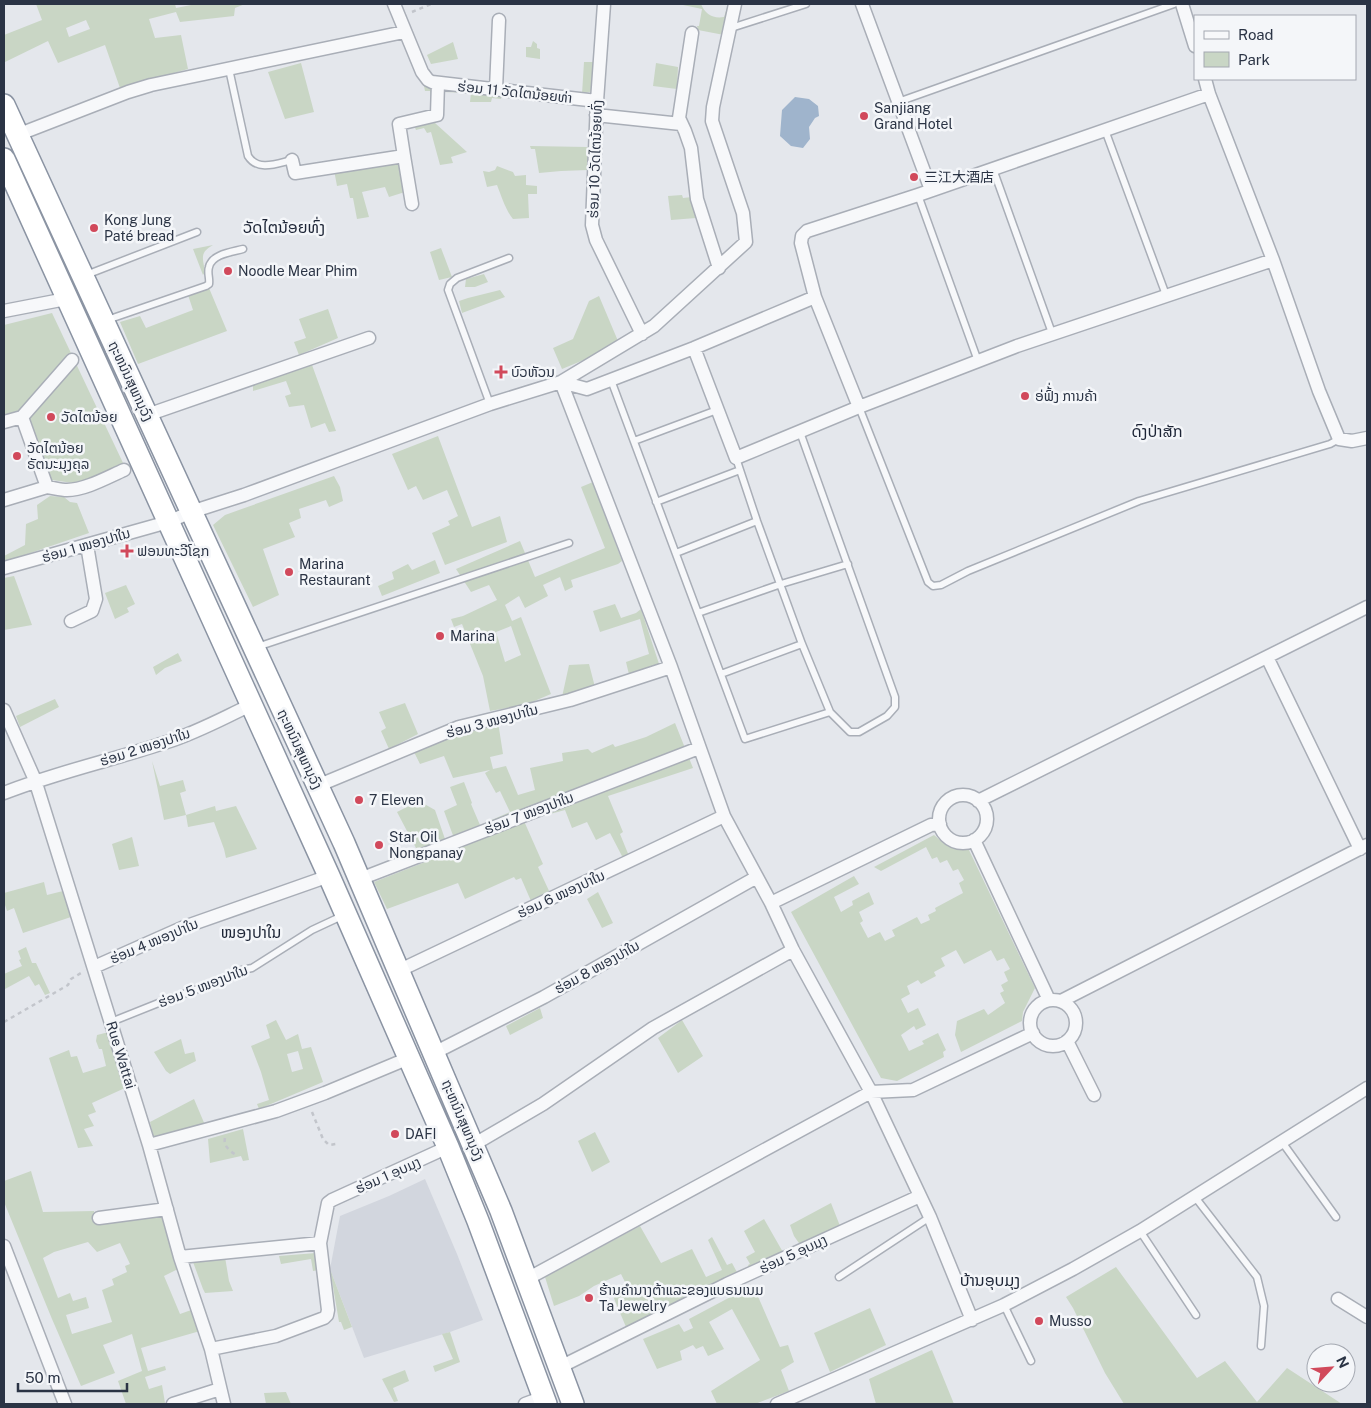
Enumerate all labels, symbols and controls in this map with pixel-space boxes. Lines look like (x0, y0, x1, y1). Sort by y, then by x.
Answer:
legend (1194, 15, 1356, 80)
text: Road (1238, 26, 1274, 43)
text: Park (1238, 51, 1270, 68)
street label: ຮ່ອມ 11 ວັດໄຕນ້ອຍທ່າ (457, 78, 573, 106)
street label: ຮ່ອມ 10 ວັດໄຕນ້ອຍທົ່ງ (583, 99, 605, 219)
place label: Sanjiang Grand Hotel (874, 100, 953, 132)
marker: Sanjiang Grand Hotel (858, 110, 870, 122)
place label: 三江大酒店 (924, 169, 994, 185)
marker: 三江大酒店 (908, 171, 920, 183)
place label: Kong Jung Paté bread (104, 212, 174, 244)
district label: ວັດໄຕນ້ອຍທົ່ງ (243, 216, 325, 237)
marker: Kong Jung Paté bread (88, 222, 100, 234)
place label: Noodle Mear Phim (238, 263, 357, 279)
marker: Noodle Mear Phim (222, 265, 234, 277)
street label: ຖະຫນົນສຸພານຸວົງ (104, 338, 157, 424)
place label: ບົວຫັວນ (511, 364, 555, 380)
marker: ບົວຫັວນ (495, 366, 507, 378)
place label: ອ່ຟົ້່ງ ການຄ້າ (1035, 382, 1097, 404)
marker: ອ່ຟົ້່ງ ການຄ້າ (1019, 390, 1031, 402)
place label: ວັດໄຕນ້ອຍ (61, 409, 118, 425)
marker: ວັດໄຕນ້ອຍ (45, 411, 57, 423)
district label: ດົງປ່າສັກ (1131, 422, 1183, 441)
place label: ວັດໄຕນ້ອຍ ຣັຕນະມຸງຄຸລ (27, 440, 90, 473)
marker: ວັດໄຕນ້ອຍ ຣັຕນະມຸງຄຸລ (11, 450, 23, 462)
street label: ຮ່ອມ 1 ໜອງປາໃນ (40, 525, 132, 565)
place label: ຟອນທະວີໂຊກ (137, 543, 209, 559)
marker: ຟອນທະວີໂຊກ (121, 545, 133, 557)
place label: Marina Restaurant (299, 556, 371, 588)
marker: Marina Restaurant (283, 566, 295, 578)
place label: Marina (450, 628, 495, 644)
marker: Marina (434, 630, 446, 642)
street label: ຮ່ອມ 3 ໜອງປາໃນ (444, 701, 540, 741)
street label: ຖະຫນົນສຸພານຸວົງ (273, 706, 326, 792)
street label: ຮ່ອມ 2 ໜອງປາໃນ (98, 725, 192, 769)
street label: ຮ່ອມ 7 ໜອງປາໃນ (482, 789, 576, 837)
place label: 7 Eleven (369, 792, 424, 808)
marker: 7 Eleven (353, 794, 365, 806)
place label: Star Oil Nongpanay (389, 829, 464, 861)
marker: Star Oil Nongpanay (373, 839, 385, 851)
street label: ຮ່ອມ 6 ໜອງປາໃນ (515, 867, 607, 921)
street label: ຮ່ອມ 4 ໜອງປາໃນ (107, 915, 201, 967)
district label: ໜອງປາໃນ (221, 923, 281, 942)
street label: ຮ່ອມ 8 ໜອງປາໃນ (552, 937, 642, 997)
street label: ຮ່ອມ 5 ໜອງປາໃນ (156, 962, 250, 1010)
street label: Rue Wattai (103, 1019, 139, 1091)
street label: ຖະຫນົນສຸພານຸວົງ (438, 1077, 487, 1164)
place label: DAFI (405, 1126, 437, 1142)
marker: DAFI (389, 1128, 401, 1140)
street label: ຮ່ອມ 1 ອຸບມຸງ (353, 1154, 423, 1197)
street label: ຮ່ອມ 5 ອຸບມຸງ (757, 1231, 830, 1278)
district label: ບ້ານອຸບມຸງ (960, 1271, 1020, 1291)
place label: ຮ້ານຄຳນາງຕ້າແລະຂອງແບຣນເນມ Ta Jewelry (599, 1282, 764, 1314)
marker: ຮ້ານຄຳນາງຕ້າແລະຂອງແບຣນເນມ Ta Jewelry (583, 1292, 595, 1304)
place label: Musso (1049, 1313, 1092, 1329)
marker: Musso (1033, 1315, 1045, 1327)
north arrow (1306, 1343, 1356, 1393)
text: N (1333, 1354, 1352, 1371)
scale bar (18, 1360, 126, 1392)
text: 50 m (25, 1369, 60, 1386)

